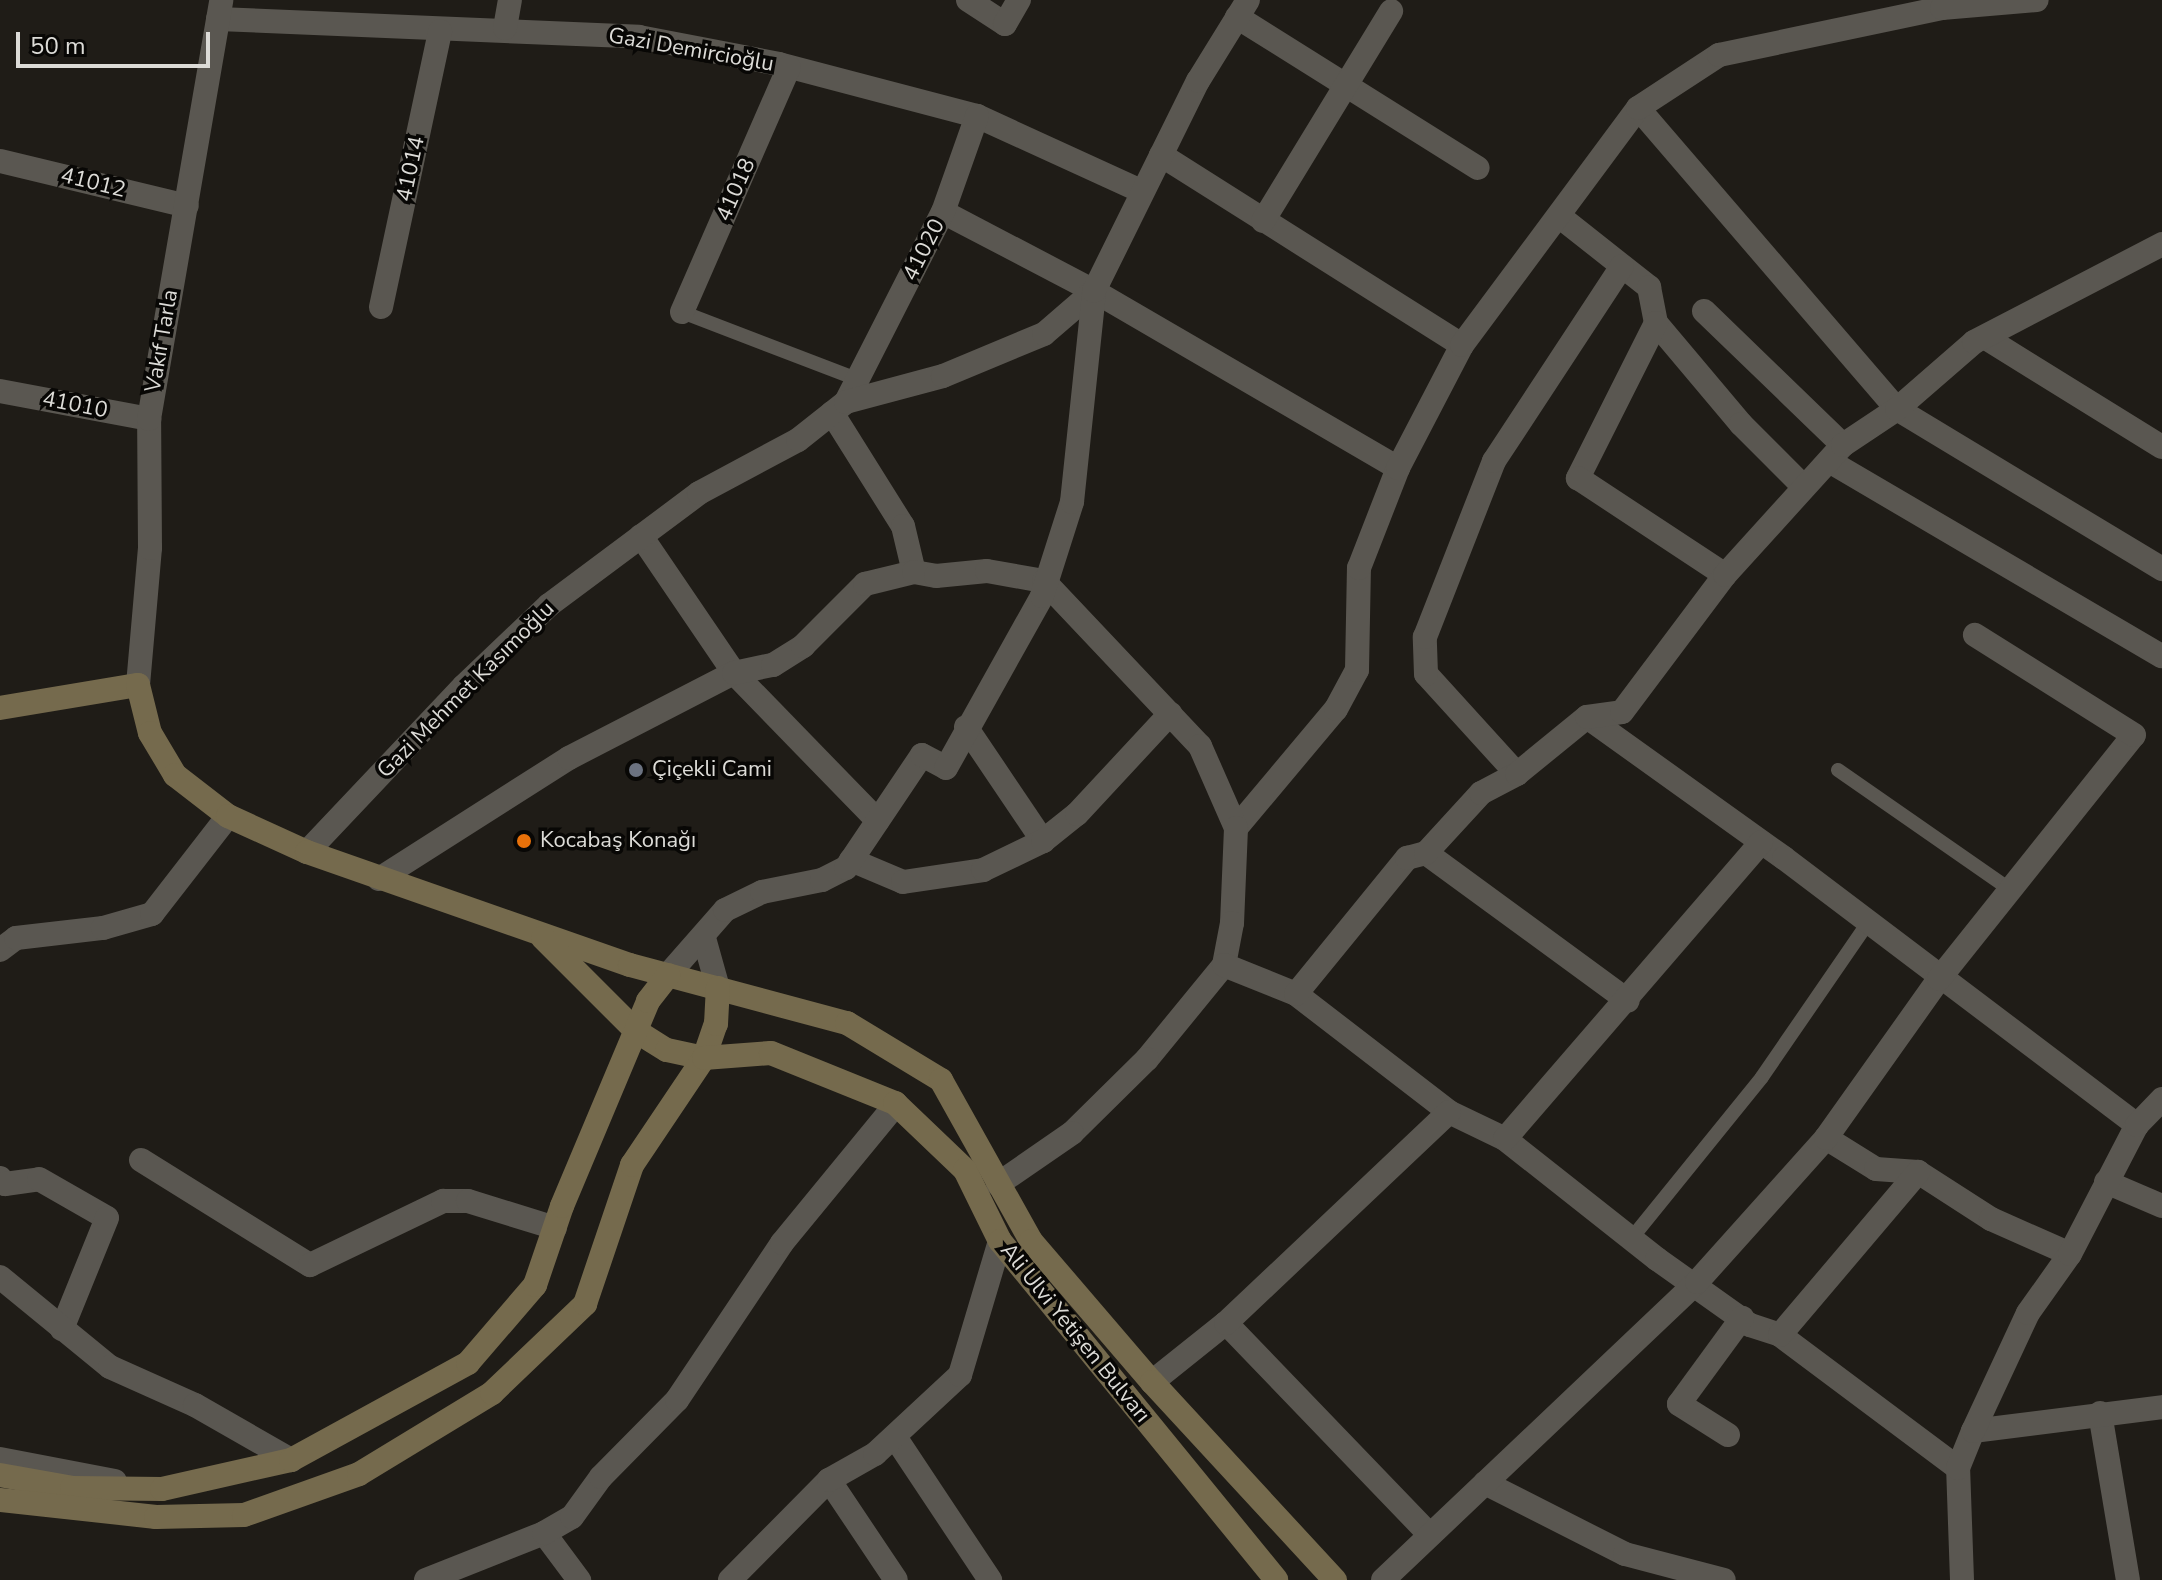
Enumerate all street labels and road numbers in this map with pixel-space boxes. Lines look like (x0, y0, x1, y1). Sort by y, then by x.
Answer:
street label: Gazi Demircioğlu (606, 22, 776, 78)
street label: 41014 (391, 134, 431, 204)
street label: 41018 (711, 154, 761, 226)
street label: 41012 (58, 162, 128, 204)
street label: 41020 (897, 215, 951, 285)
street label: Vakıf Tarla (140, 288, 184, 394)
street label: 41010 (40, 386, 110, 424)
street label: Gazi Mehmet Kasımoğlu (372, 596, 560, 784)
street label: Ali Ulvi Yetişen Bulvarı (995, 1238, 1155, 1428)

